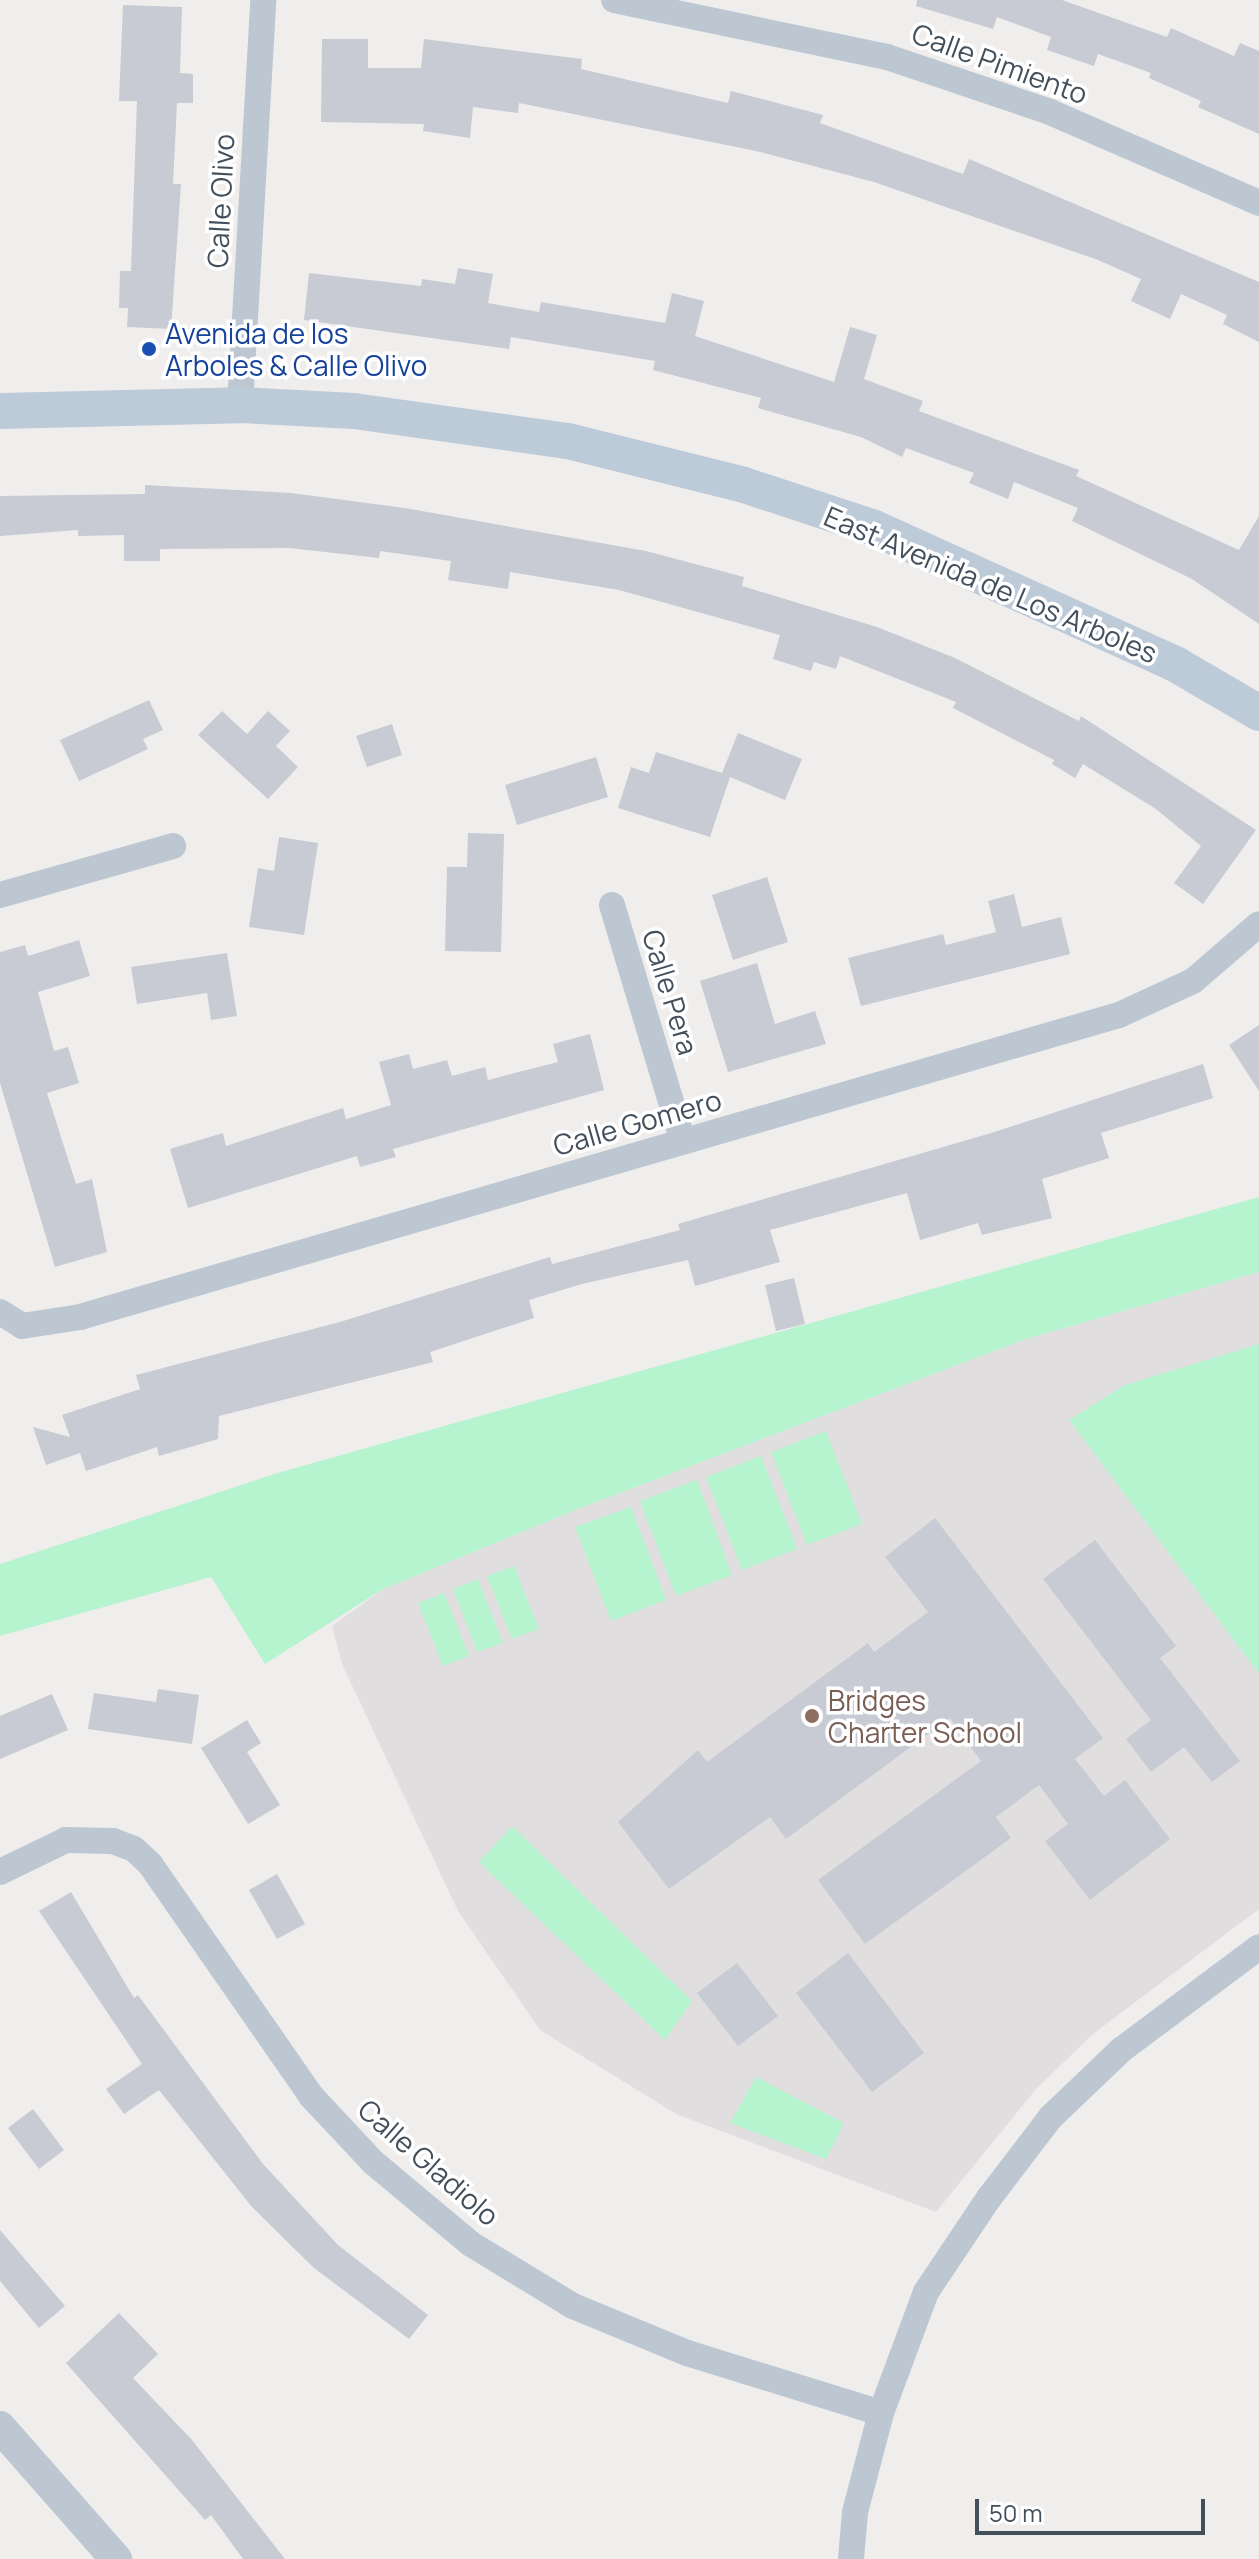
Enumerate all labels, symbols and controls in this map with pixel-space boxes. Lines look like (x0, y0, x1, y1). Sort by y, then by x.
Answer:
street label: Calle Pimiento (908, 16, 1092, 110)
street label: Calle Olivo (200, 133, 240, 269)
place label: Avenida de los Arboles & Calle Olivo (165, 316, 427, 382)
marker: Avenida de los Arboles & Calle Olivo (140, 340, 158, 358)
street label: East Avenida de Los Arboles (820, 499, 1162, 669)
street label: Calle Pera (636, 925, 706, 1059)
street label: Calle Gomero (549, 1082, 725, 1162)
place label: Bridges Charter School (828, 1683, 1022, 1749)
marker: Bridges Charter School (803, 1707, 821, 1725)
street label: Calle Gladiolo (352, 2092, 506, 2232)
scale bar (979, 2483, 1209, 2533)
text: 50 m (989, 2496, 1043, 2529)

